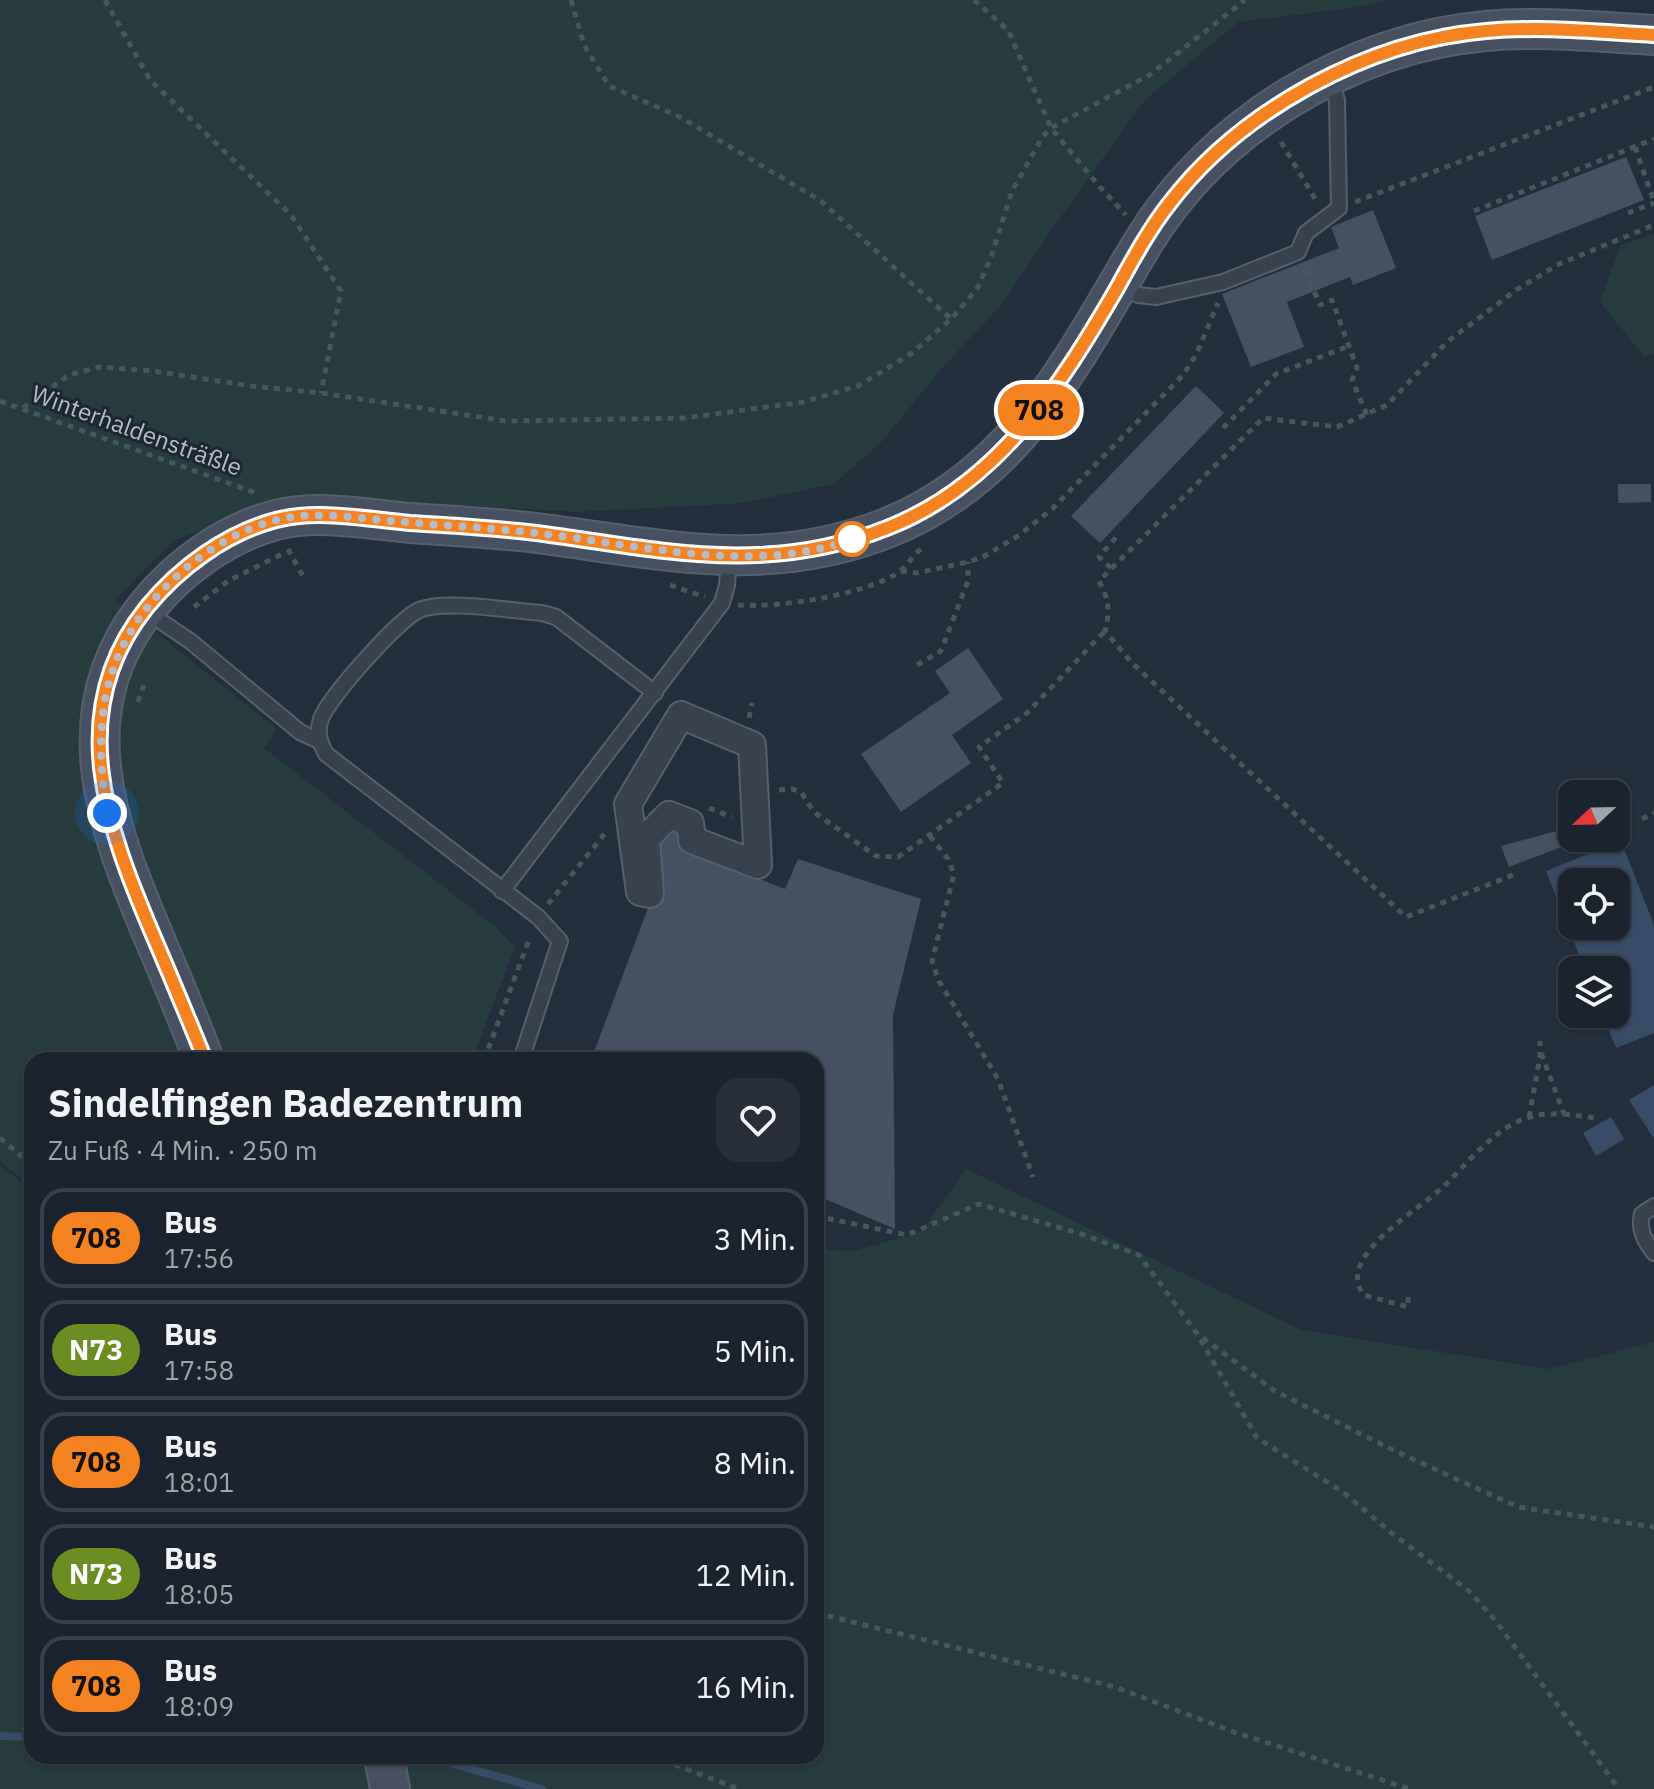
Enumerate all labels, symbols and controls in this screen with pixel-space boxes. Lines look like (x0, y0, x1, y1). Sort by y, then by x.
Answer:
street label: Winterhaldensträßle (27, 377, 247, 483)
line badge: 708 (993, 384, 1085, 436)
text: 708 (1014, 391, 1064, 428)
unlabelled marker (835, 522, 869, 556)
north arrow (1558, 780, 1630, 852)
map controls (1558, 780, 1630, 1028)
your location (87, 793, 127, 833)
button: locate (1558, 868, 1630, 940)
button: layers (1558, 956, 1630, 1028)
text: Sindelfingen Badezentrum (48, 1078, 523, 1127)
button: heart (716, 1078, 800, 1162)
text: Zu Fuß · 4 Min. · 250 m (48, 1133, 317, 1167)
text: Bus (164, 1202, 217, 1241)
text: 708 (71, 1219, 121, 1256)
text: 3 Min. (714, 1219, 796, 1258)
text: 17:56 (164, 1241, 234, 1275)
text: Bus (164, 1314, 217, 1353)
text: N73 (69, 1331, 123, 1368)
text: 5 Min. (714, 1331, 796, 1370)
text: 17:58 (164, 1353, 234, 1387)
text: Bus (164, 1426, 217, 1465)
text: 708 (71, 1443, 121, 1480)
text: 8 Min. (714, 1443, 796, 1482)
text: 18:01 (164, 1465, 234, 1499)
text: Bus (164, 1538, 217, 1577)
text: N73 (69, 1555, 123, 1592)
text: 12 Min. (696, 1555, 796, 1594)
text: 18:05 (164, 1577, 234, 1611)
text: Bus (164, 1650, 217, 1689)
text: 708 (71, 1667, 121, 1704)
text: 16 Min. (696, 1667, 796, 1706)
text: 18:09 (164, 1689, 234, 1723)

